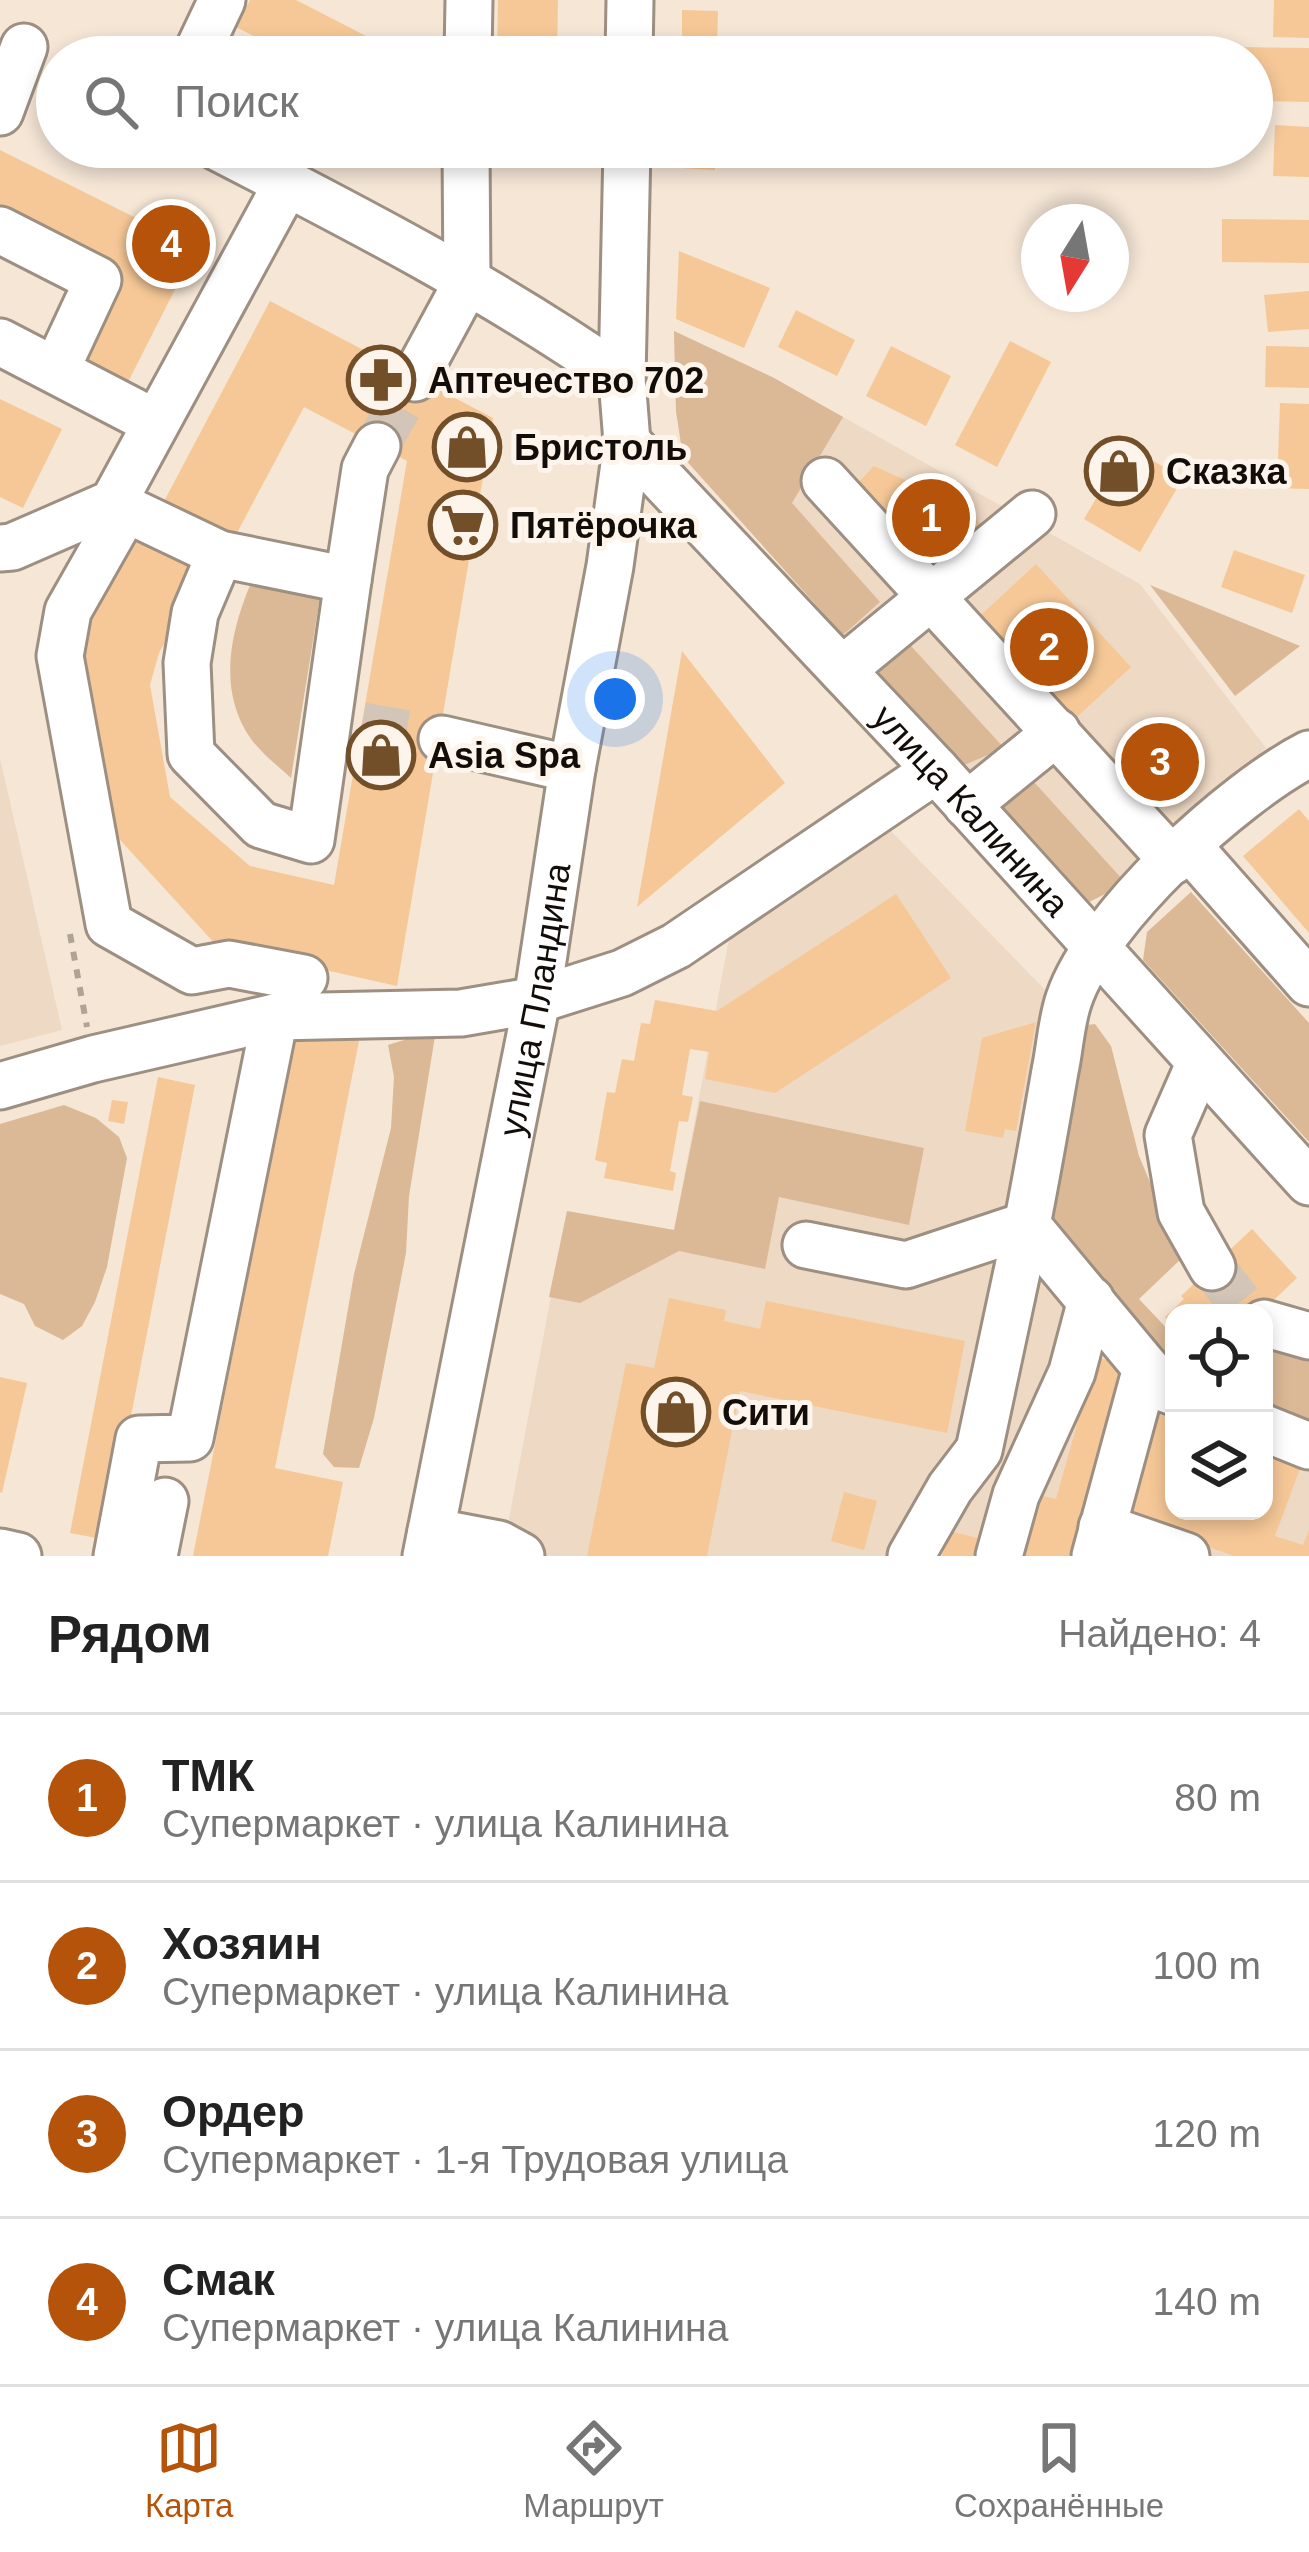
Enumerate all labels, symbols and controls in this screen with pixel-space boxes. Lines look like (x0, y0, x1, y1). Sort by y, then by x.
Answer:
search box (36, 36, 1273, 168)
icon: search (78, 69, 144, 135)
text: Поиск (174, 76, 299, 127)
pin: 4 (132, 199, 210, 289)
north arrow (1021, 204, 1129, 312)
pharmacy icon: Аптечество 702 (346, 345, 416, 415)
place label: Аптечество 702 (428, 360, 704, 401)
shop icon: Бристоль (432, 412, 502, 482)
place label: Бристоль (514, 427, 687, 468)
shop icon: Сказка (1084, 436, 1154, 506)
place label: Сказка (1166, 451, 1287, 492)
pin: 1 (892, 473, 970, 563)
supermarket icon: Пятёрочка (428, 490, 498, 560)
place label: Пятёрочка (510, 505, 698, 546)
pin: 2 (1010, 602, 1088, 692)
your location (585, 669, 645, 729)
street label: улица Калинина (864, 696, 1078, 925)
pin: 3 (1121, 717, 1199, 807)
shop icon: Asia Spa (346, 720, 416, 790)
place label: Asia Spa (428, 735, 581, 776)
street label: улица Пландина (490, 859, 579, 1140)
map controls (1165, 1304, 1273, 1520)
button: locate (1165, 1304, 1273, 1412)
shop icon: Сити (641, 1377, 711, 1447)
place label: Сити (722, 1392, 810, 1433)
button: layers (1165, 1412, 1273, 1520)
text: Рядом (48, 1606, 212, 1663)
text: Найдено: 4 (1058, 1612, 1261, 1655)
text: ТМК (162, 1750, 254, 1801)
text: 1 (76, 1776, 98, 1819)
text: 80 m (1174, 1776, 1261, 1819)
text: Супермаркет · улица Калинина (162, 1802, 728, 1845)
text: Хозяин (162, 1918, 322, 1969)
text: 2 (76, 1944, 98, 1987)
text: 100 m (1153, 1944, 1261, 1987)
text: Супермаркет · улица Калинина (162, 1970, 728, 2013)
text: Ордер (162, 2086, 304, 2137)
text: 3 (76, 2112, 98, 2155)
text: 120 m (1153, 2112, 1261, 2155)
text: Супермаркет · 1-я Трудовая улица (162, 2138, 788, 2181)
text: Смак (162, 2254, 275, 2305)
text: 4 (76, 2280, 98, 2323)
text: 140 m (1153, 2280, 1261, 2323)
text: Супермаркет · улица Калинина (162, 2306, 728, 2349)
tab: Карта (145, 2415, 233, 2525)
tab: Маршрут (523, 2415, 664, 2525)
tab: Сохранённые (954, 2415, 1164, 2525)

